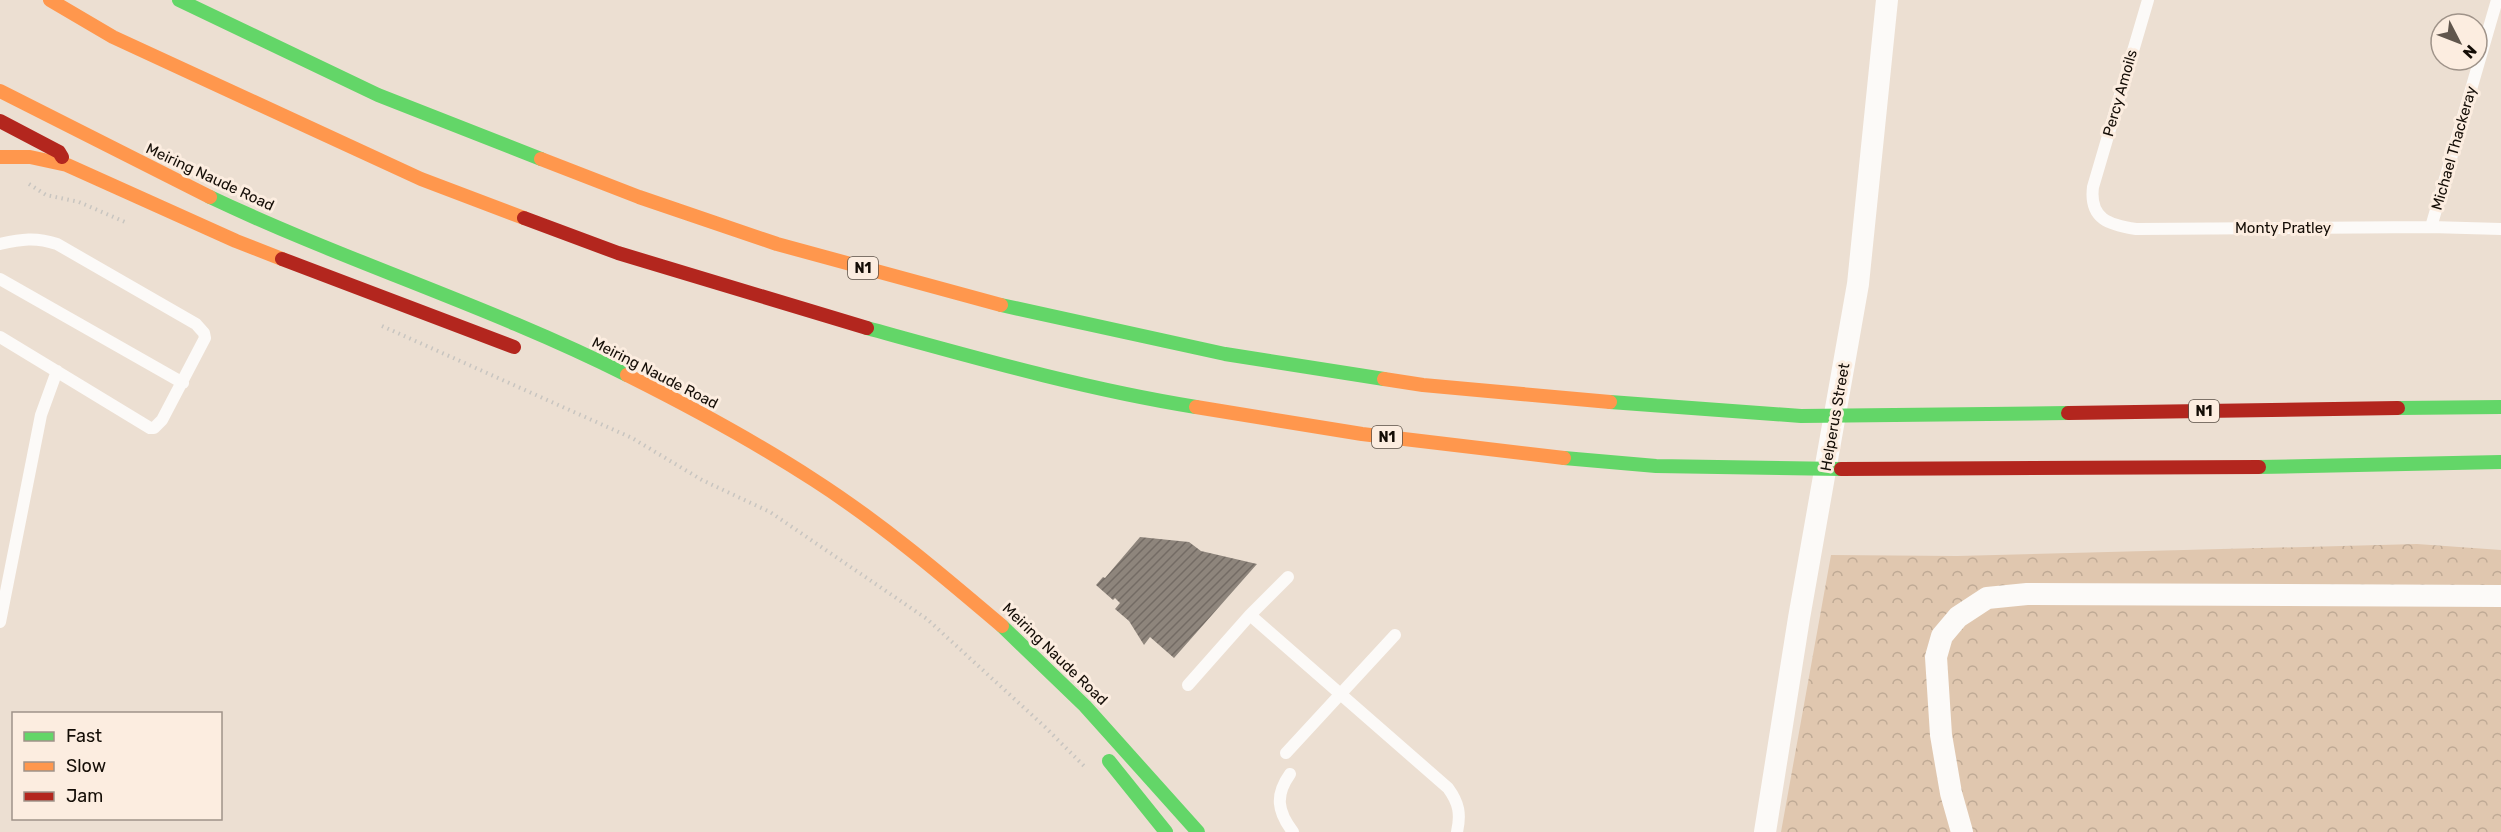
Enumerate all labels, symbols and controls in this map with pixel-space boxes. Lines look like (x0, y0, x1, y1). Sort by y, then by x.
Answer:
north arrow (2429, 12, 2489, 72)
text: N (2459, 41, 2481, 62)
street label: Percy Amoils (2099, 47, 2141, 139)
street label: Michael Thackeray (2428, 84, 2480, 212)
street label: Meiring Naude Road (143, 139, 277, 215)
street label: Monty Pratley (2235, 219, 2331, 237)
road number: N1 (848, 257, 878, 279)
street label: Meiring Naude Road (589, 333, 721, 413)
street label: Helperus Street (1817, 361, 1853, 472)
road number: N1 (2189, 400, 2219, 422)
road number: N1 (1372, 426, 1402, 448)
street label: Meiring Naude Road (999, 599, 1111, 709)
legend (12, 712, 222, 820)
text: Fast (66, 725, 102, 747)
text: Slow (66, 755, 106, 777)
text: Jam (66, 785, 103, 807)

